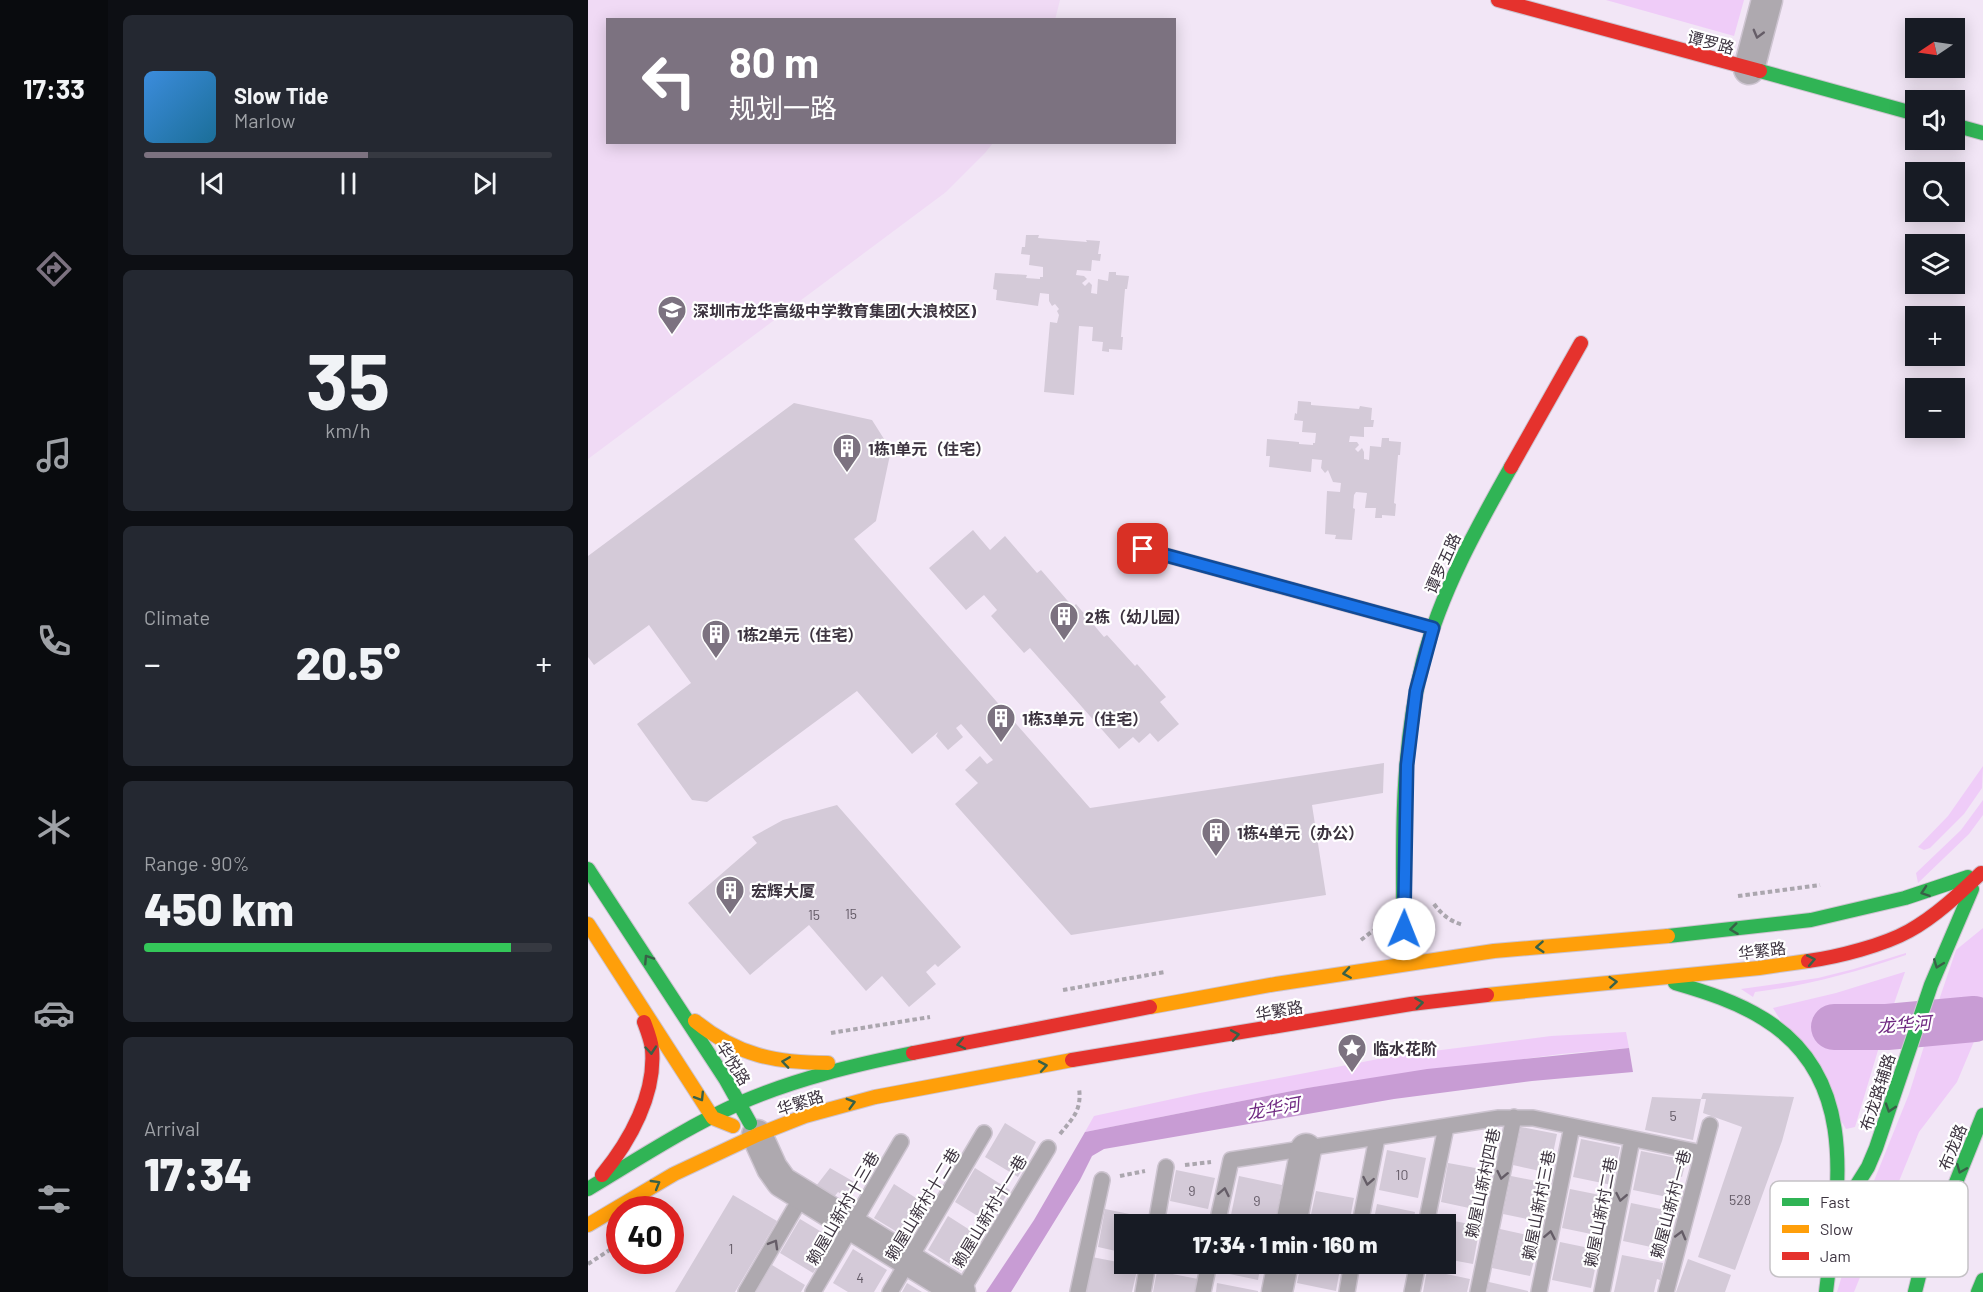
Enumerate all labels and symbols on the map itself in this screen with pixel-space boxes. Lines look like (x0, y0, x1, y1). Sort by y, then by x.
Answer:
north arrow (1905, 18, 1965, 78)
street label: 谭罗路 (1685, 27, 1737, 57)
one-way arrow (1753, 28, 1765, 39)
school or university icon: 深圳市龙华高级中学教育集团(大浪校区) (656, 294, 688, 336)
place label: 深圳市龙华高级中学教育集团(大浪校区) (693, 301, 977, 320)
building icon: 1栋1单元（住宅） (831, 432, 863, 474)
place label: 1栋1单元（住宅） (868, 439, 991, 458)
pin (1117, 523, 1168, 574)
street label: 谭罗五路 (1420, 530, 1464, 596)
building icon: 2栋（幼儿园） (1048, 600, 1080, 642)
place label: 2栋（幼儿园） (1085, 607, 1190, 626)
building icon: 1栋2单元（住宅） (700, 618, 732, 660)
place label: 1栋2单元（住宅） (737, 625, 864, 644)
building icon: 1栋3单元（住宅） (985, 702, 1017, 744)
place label: 1栋3单元（住宅） (1022, 709, 1148, 728)
building icon: 1栋4单元（办公） (1200, 816, 1232, 858)
place label: 1栋4单元（办公） (1237, 823, 1364, 842)
building icon: 宏辉大厦 (714, 874, 746, 916)
place label: 宏辉大厦 (751, 881, 815, 900)
one-way arrow (1920, 884, 1931, 897)
position arrow (1372, 897, 1436, 961)
house number: 15 (845, 905, 857, 922)
house number: 15 (808, 906, 820, 923)
one-way arrow (1730, 922, 1739, 935)
street label: 华繁路 (1737, 938, 1787, 962)
one-way arrow (1536, 940, 1545, 953)
one-way arrow (1806, 954, 1816, 967)
one-way arrow (643, 955, 655, 965)
one-way arrow (1933, 958, 1946, 969)
one-way arrow (1342, 967, 1352, 979)
one-way arrow (1608, 976, 1617, 989)
street label: 华繁路 (1254, 996, 1304, 1024)
one-way arrow (1414, 997, 1424, 1010)
water label: 龙华河 (1876, 1011, 1935, 1037)
one-way arrow (1231, 1029, 1240, 1041)
place icon: 临水花阶 (1336, 1032, 1368, 1074)
one-way arrow (956, 1037, 966, 1050)
street label: 华悦路 (713, 1038, 755, 1088)
place label: 临水花阶 (1373, 1039, 1437, 1058)
one-way arrow (644, 1046, 657, 1055)
street label: 布龙路辅路 (1856, 1051, 1898, 1133)
one-way arrow (782, 1056, 791, 1068)
one-way arrow (1038, 1060, 1047, 1072)
street label: 华繁路 (774, 1086, 826, 1118)
one-way arrow (692, 1091, 704, 1101)
water label: 龙华河 (1245, 1092, 1304, 1124)
one-way arrow (846, 1098, 856, 1110)
one-way arrow (1884, 1102, 1897, 1113)
house number: 5 (1669, 1107, 1677, 1124)
street label: 布龙路 (1934, 1121, 1970, 1173)
street label: 赖屋山新村四巷 (1461, 1126, 1503, 1240)
street label: 赖屋山新村十二巷 (881, 1144, 963, 1264)
street label: 赖屋山新村一巷 (1646, 1147, 1694, 1261)
street label: 赖屋山新村十三巷 (802, 1148, 882, 1268)
street label: 赖屋山新村三巷 (1518, 1148, 1558, 1262)
street label: 赖屋山新村十一巷 (948, 1151, 1030, 1271)
street label: 赖屋山新村二巷 (1580, 1155, 1620, 1269)
one-way arrow (1956, 1163, 1968, 1174)
house number: 10 (1396, 1166, 1408, 1183)
one-way arrow (1496, 1169, 1509, 1179)
one-way arrow (1362, 1175, 1375, 1185)
one-way arrow (650, 1180, 660, 1191)
legend (1770, 1181, 1968, 1277)
house number: 9 (1188, 1182, 1196, 1199)
one-way arrow (1217, 1187, 1230, 1197)
one-way arrow (1615, 1191, 1628, 1201)
house number: 528 (1729, 1191, 1751, 1208)
house number: 9 (1253, 1192, 1261, 1209)
text: Fast (1820, 1192, 1850, 1211)
speed limit sign: 40 (606, 1196, 684, 1274)
text: Slow (1820, 1219, 1853, 1238)
one-way arrow (1543, 1230, 1556, 1240)
one-way arrow (1674, 1231, 1686, 1241)
house number: 1 (729, 1240, 733, 1257)
one-way arrow (767, 1240, 778, 1250)
text: Jam (1820, 1246, 1851, 1265)
house number: 4 (856, 1269, 864, 1286)

